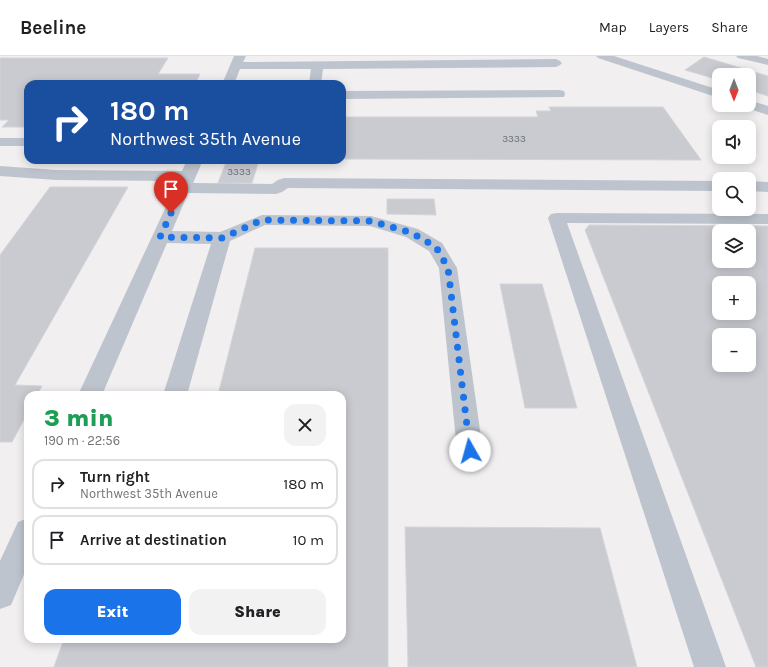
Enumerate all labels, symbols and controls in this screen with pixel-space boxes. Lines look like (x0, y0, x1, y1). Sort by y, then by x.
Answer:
text: Beeline (20, 17, 86, 39)
text: Map (599, 19, 627, 36)
text: Layers (649, 19, 689, 36)
text: Share (711, 19, 748, 36)
north arrow (712, 68, 756, 112)
map controls (712, 68, 756, 372)
text: 180 m (110, 94, 189, 127)
icon: right (44, 96, 96, 148)
button: sound (712, 120, 756, 164)
text: Northwest 35th Avenue (110, 128, 301, 150)
house number: 3333 (502, 133, 526, 145)
house number: 3333 (227, 166, 251, 178)
pin (154, 172, 188, 213)
button: search (712, 172, 756, 216)
icon: arrive (160, 178, 182, 200)
button: layers (712, 224, 756, 268)
button: + (712, 276, 756, 320)
button: − (712, 328, 756, 372)
text: 3 min (44, 404, 113, 432)
button: close (284, 404, 326, 446)
position arrow (449, 430, 491, 472)
text: 190 m · 22:56 (44, 433, 120, 448)
text: Turn right (80, 468, 150, 486)
icon: right (46, 473, 68, 495)
text: 180 m (283, 475, 324, 493)
text: Northwest 35th Avenue (80, 486, 218, 501)
icon: arrive (46, 529, 68, 551)
text: Arrive at destination (80, 531, 227, 549)
text: 10 m (293, 531, 324, 549)
button: Exit (44, 589, 181, 635)
button: Share (189, 589, 326, 635)

